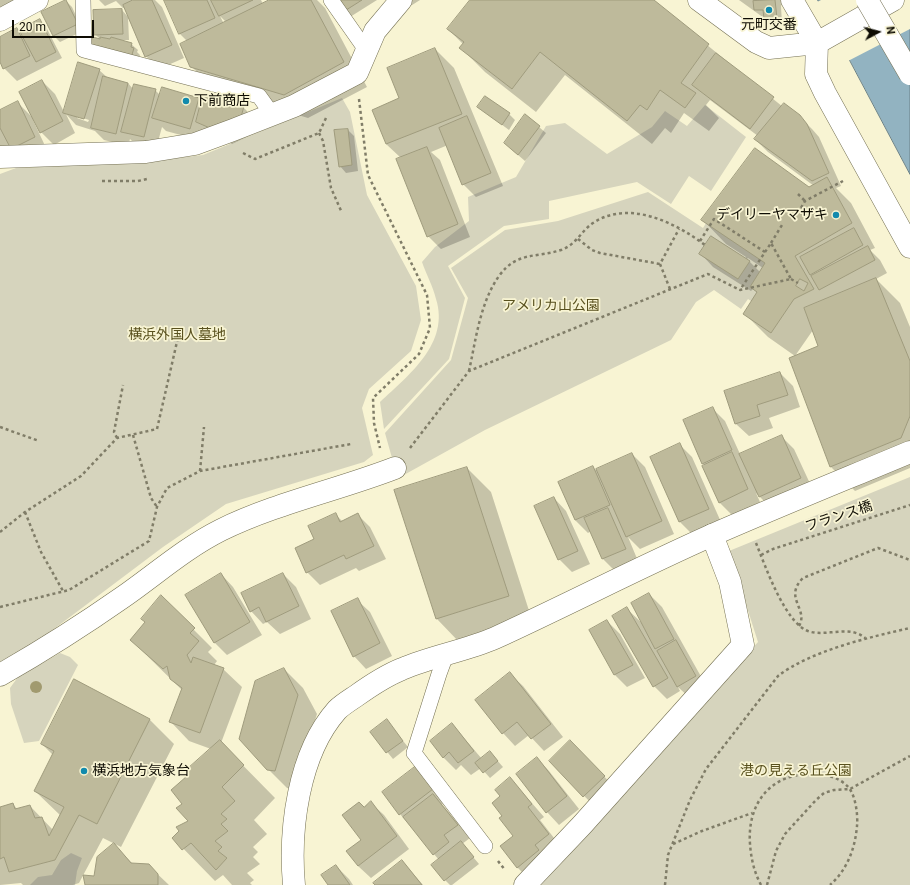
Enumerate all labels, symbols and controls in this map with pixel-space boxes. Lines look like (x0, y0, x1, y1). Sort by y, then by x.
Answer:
marker: 元町交番 (764, 5, 774, 15)
scale bar (14, 12, 96, 38)
north arrow (858, 12, 898, 52)
place label: 元町交番 (741, 17, 797, 33)
text: 20 m (19, 20, 46, 34)
text: N (883, 26, 897, 35)
place label: 下前商店 (194, 93, 250, 109)
marker: 下前商店 (181, 96, 191, 106)
place label: デイリーヤマザキ (716, 207, 828, 223)
marker: デイリーヤマザキ (831, 210, 841, 220)
park label: アメリカ山公園 (502, 298, 600, 314)
park label: 横浜外国人墓地 (128, 327, 226, 343)
street label: フランス橋 (803, 498, 875, 536)
place label: 横浜地方気象台 (92, 763, 190, 779)
park label: 港の見える丘公園 (740, 763, 852, 779)
marker: 横浜地方気象台 (79, 766, 89, 776)

